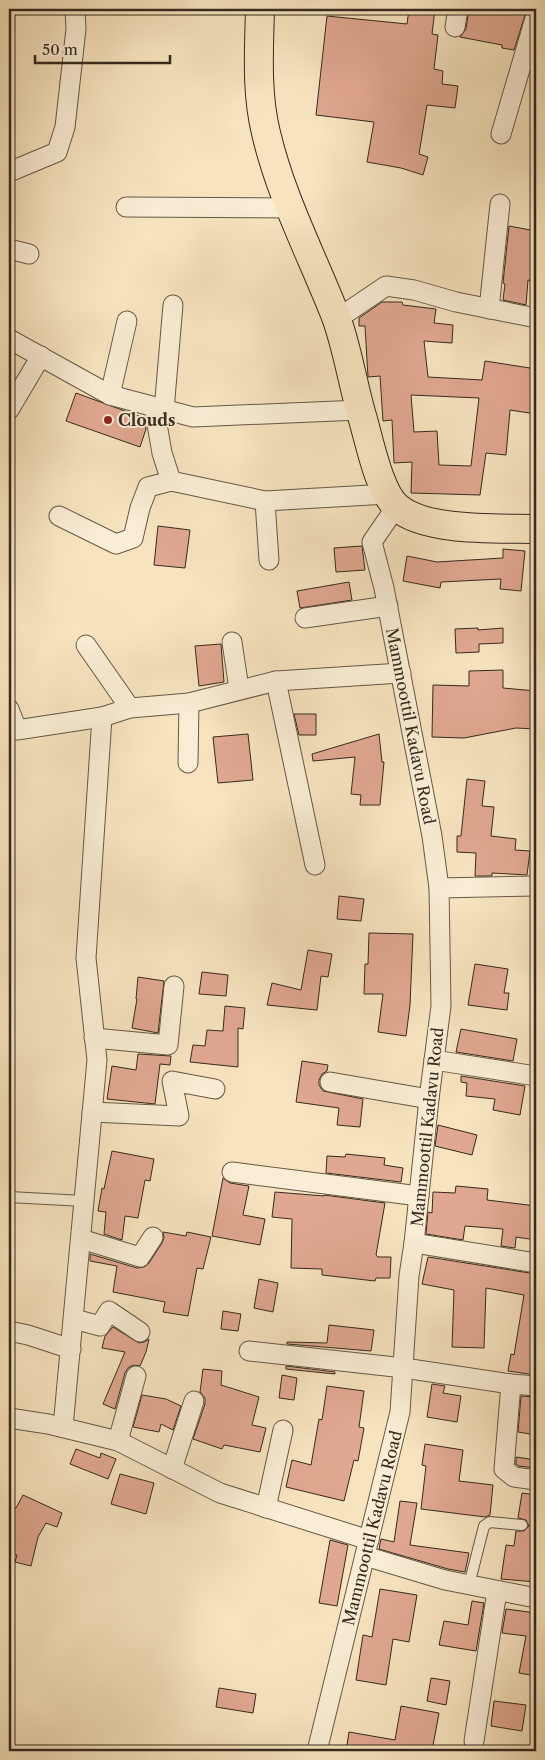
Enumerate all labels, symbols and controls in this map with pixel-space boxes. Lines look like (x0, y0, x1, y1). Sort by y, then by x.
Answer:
scale bar (35, 32, 170, 64)
text: 50 m (42, 40, 78, 59)
place label: Clouds (118, 410, 175, 430)
marker: Clouds (102, 414, 114, 426)
street label: Mammoottil Kadavu Road (382, 626, 440, 826)
street label: Mammoottil Kadavu Road (407, 1026, 447, 1228)
street label: Mammoottil Kadavu Road (338, 1428, 406, 1627)

